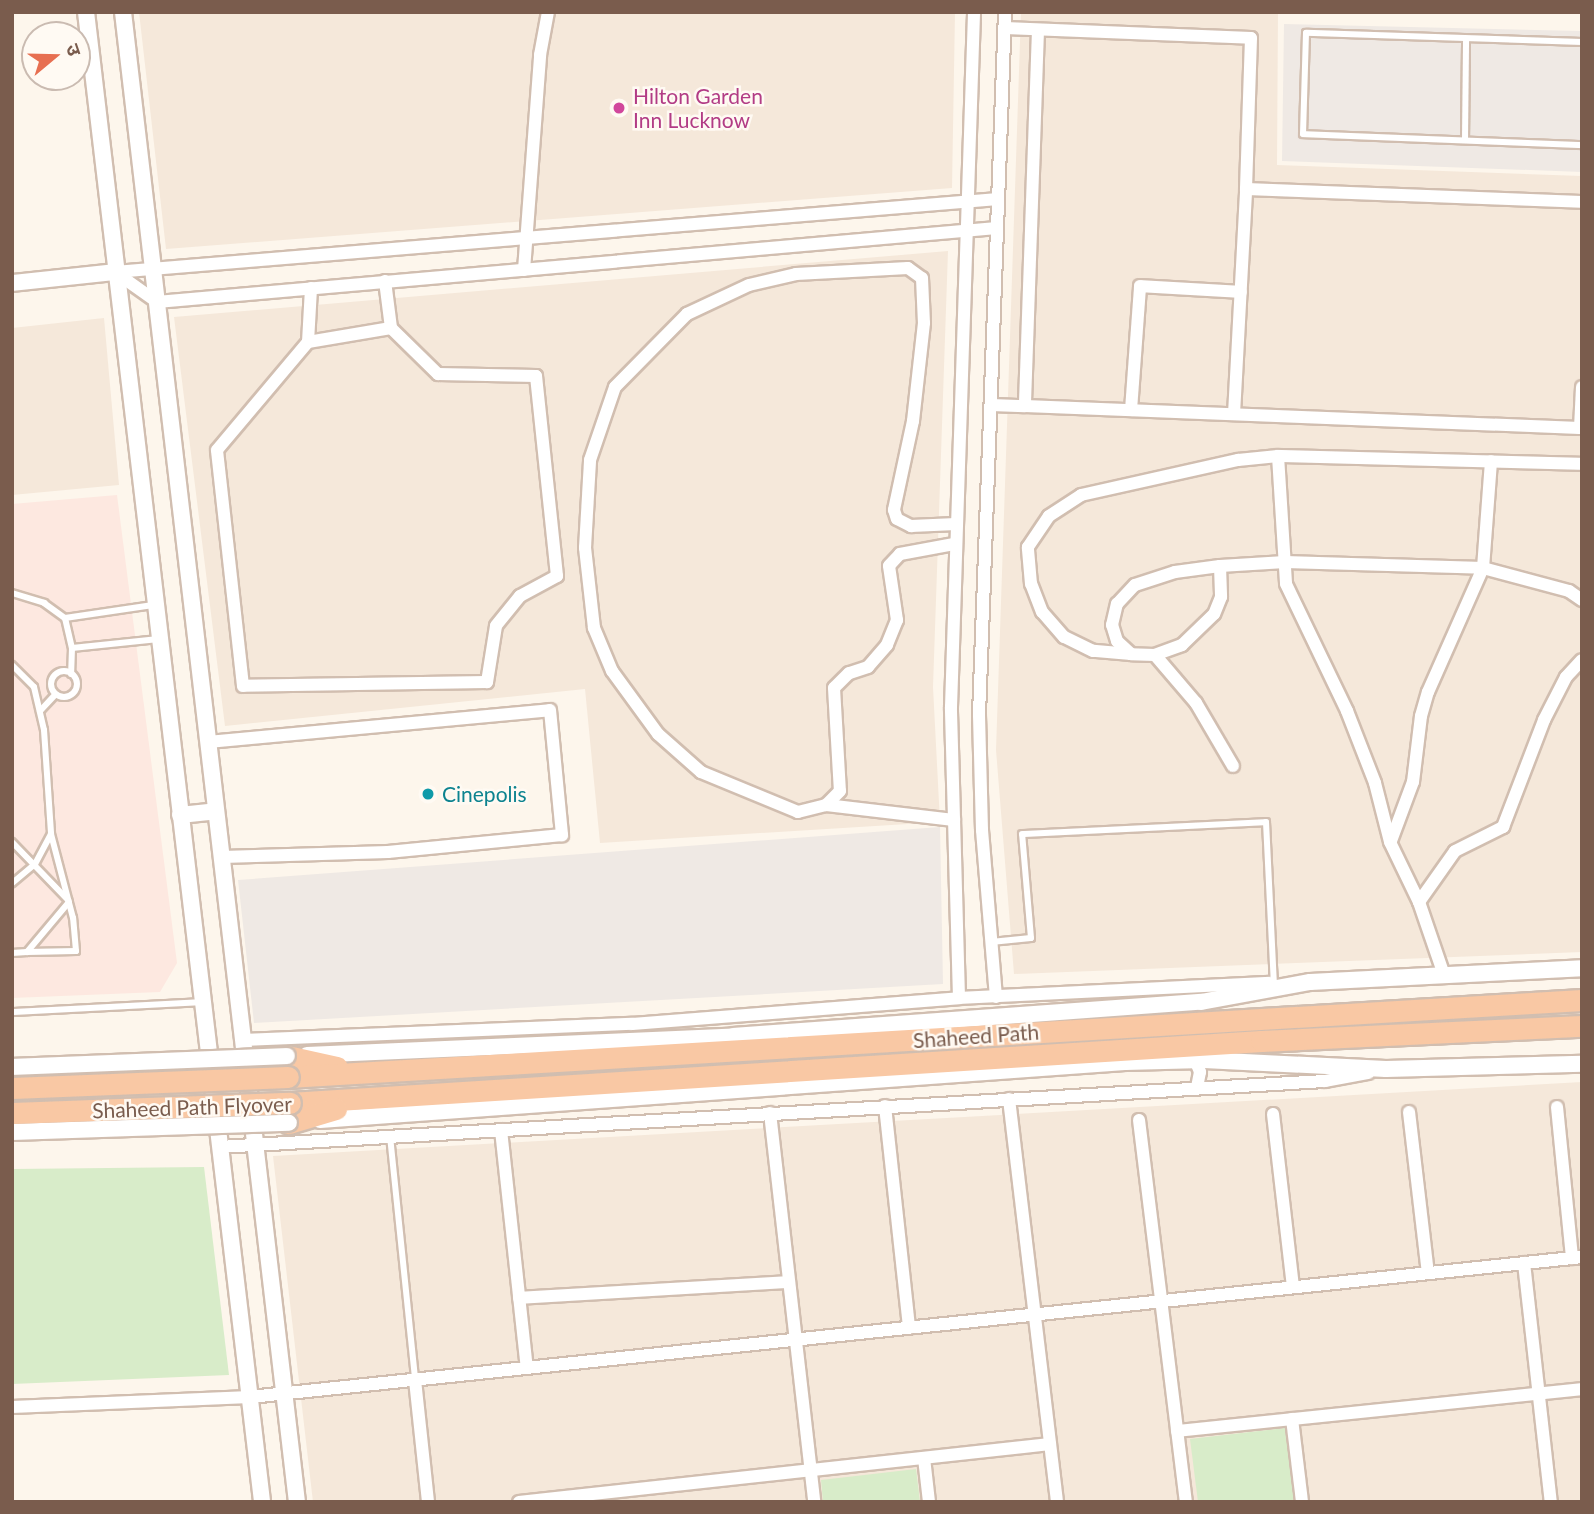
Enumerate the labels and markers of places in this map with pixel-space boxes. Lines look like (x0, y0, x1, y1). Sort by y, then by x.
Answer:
place label: Hilton Garden Inn Lucknow (633, 83, 763, 133)
marker: Hilton Garden Inn Lucknow (611, 100, 627, 116)
place label: Cinepolis (442, 781, 527, 807)
marker: Cinepolis (420, 786, 436, 802)

